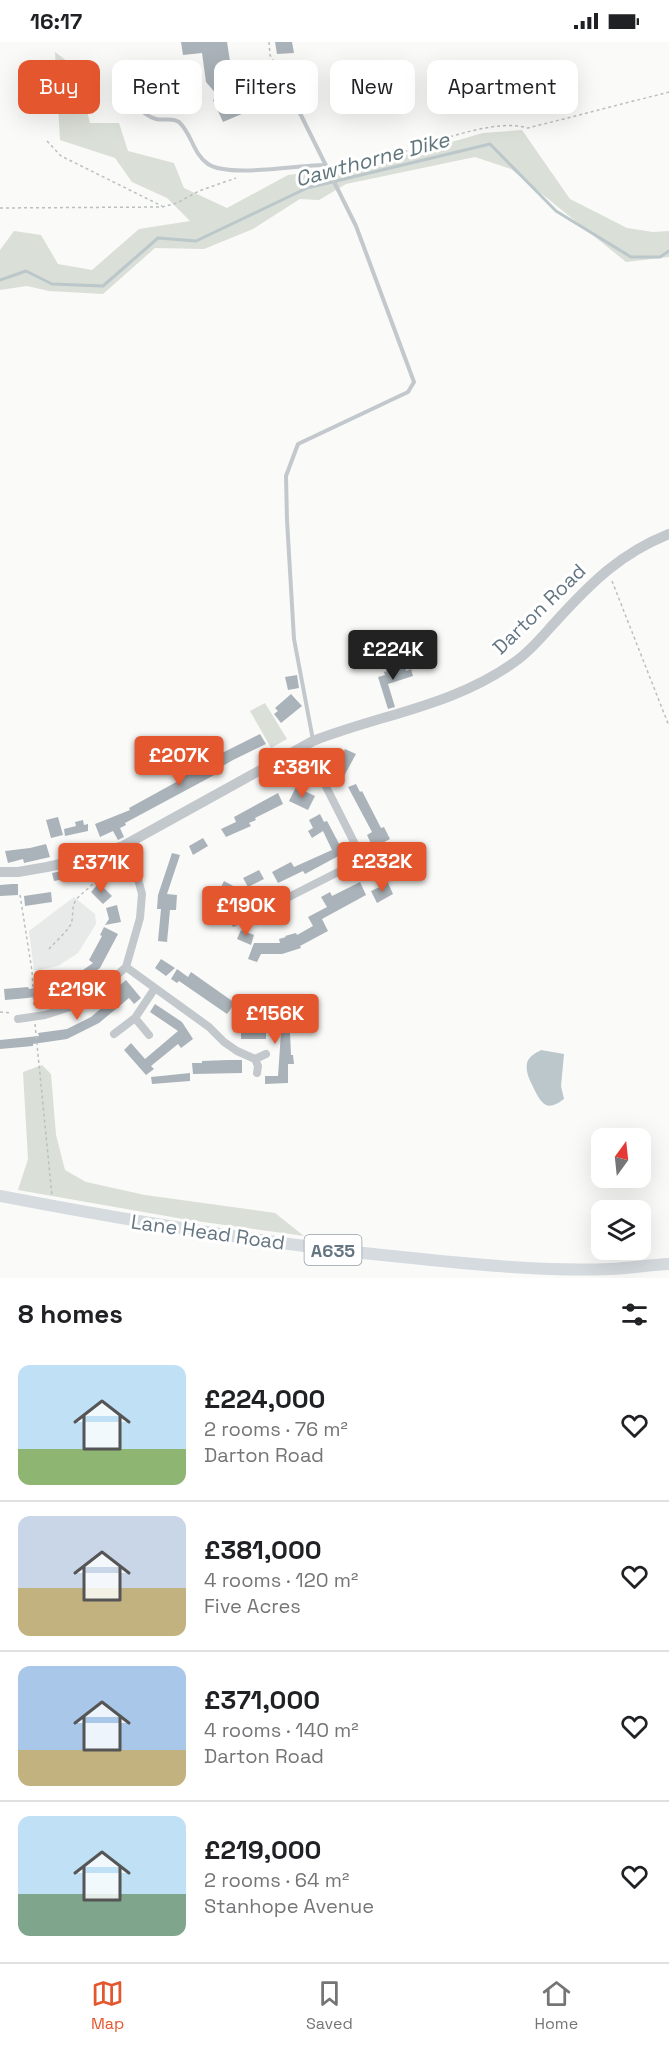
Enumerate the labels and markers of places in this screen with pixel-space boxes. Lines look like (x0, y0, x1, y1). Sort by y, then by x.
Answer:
pin: £224K (351, 630, 435, 681)
pin: £207K (137, 736, 221, 787)
pin: £381K (260, 748, 344, 799)
pin: £232K (340, 842, 424, 893)
pin: £371K (59, 843, 143, 894)
pin: £190K (204, 886, 288, 937)
pin: £219K (35, 970, 119, 1021)
pin: £156K (233, 994, 317, 1045)

